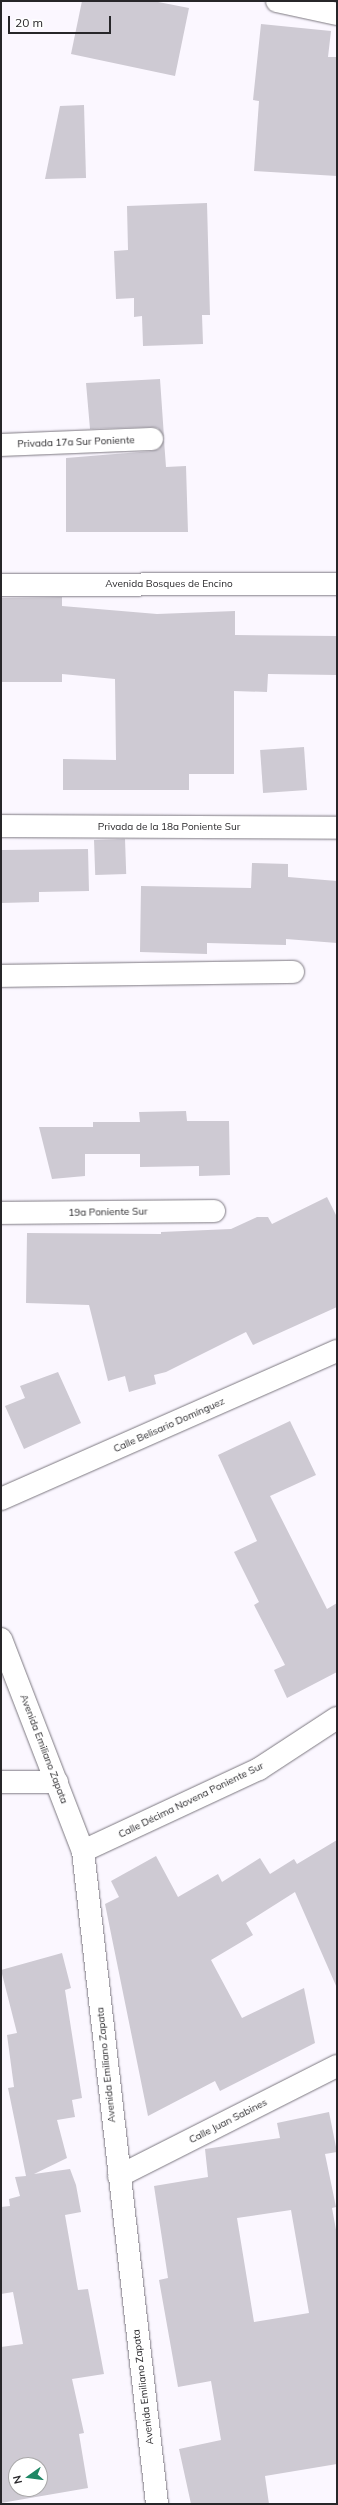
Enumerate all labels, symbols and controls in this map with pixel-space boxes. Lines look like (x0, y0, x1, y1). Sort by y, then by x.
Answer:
scale bar (10, 8, 113, 34)
text: 20 m (15, 15, 43, 30)
street label: Privada 17a Sur Poniente (17, 434, 135, 450)
street label: Avenida Bosques de Encino (105, 578, 233, 590)
street label: Privada de la 18a Poniente Sur (98, 821, 240, 833)
street label: 19a Poniente Sur (68, 1205, 148, 1219)
street label: Calle Belisario Domínguez (112, 1395, 226, 1455)
street label: Avenida Emiliano Zapata (18, 1693, 70, 1805)
street label: Calle Décima Novena Poniente Sur (116, 1760, 266, 1840)
street label: Avenida Emiliano Zapata (94, 2007, 118, 2123)
street label: Calle Juan Sabines (187, 2096, 269, 2146)
street label: Avenida Emiliano Zapata (130, 2329, 156, 2445)
north arrow (8, 2457, 48, 2497)
text: N (10, 2474, 25, 2485)

